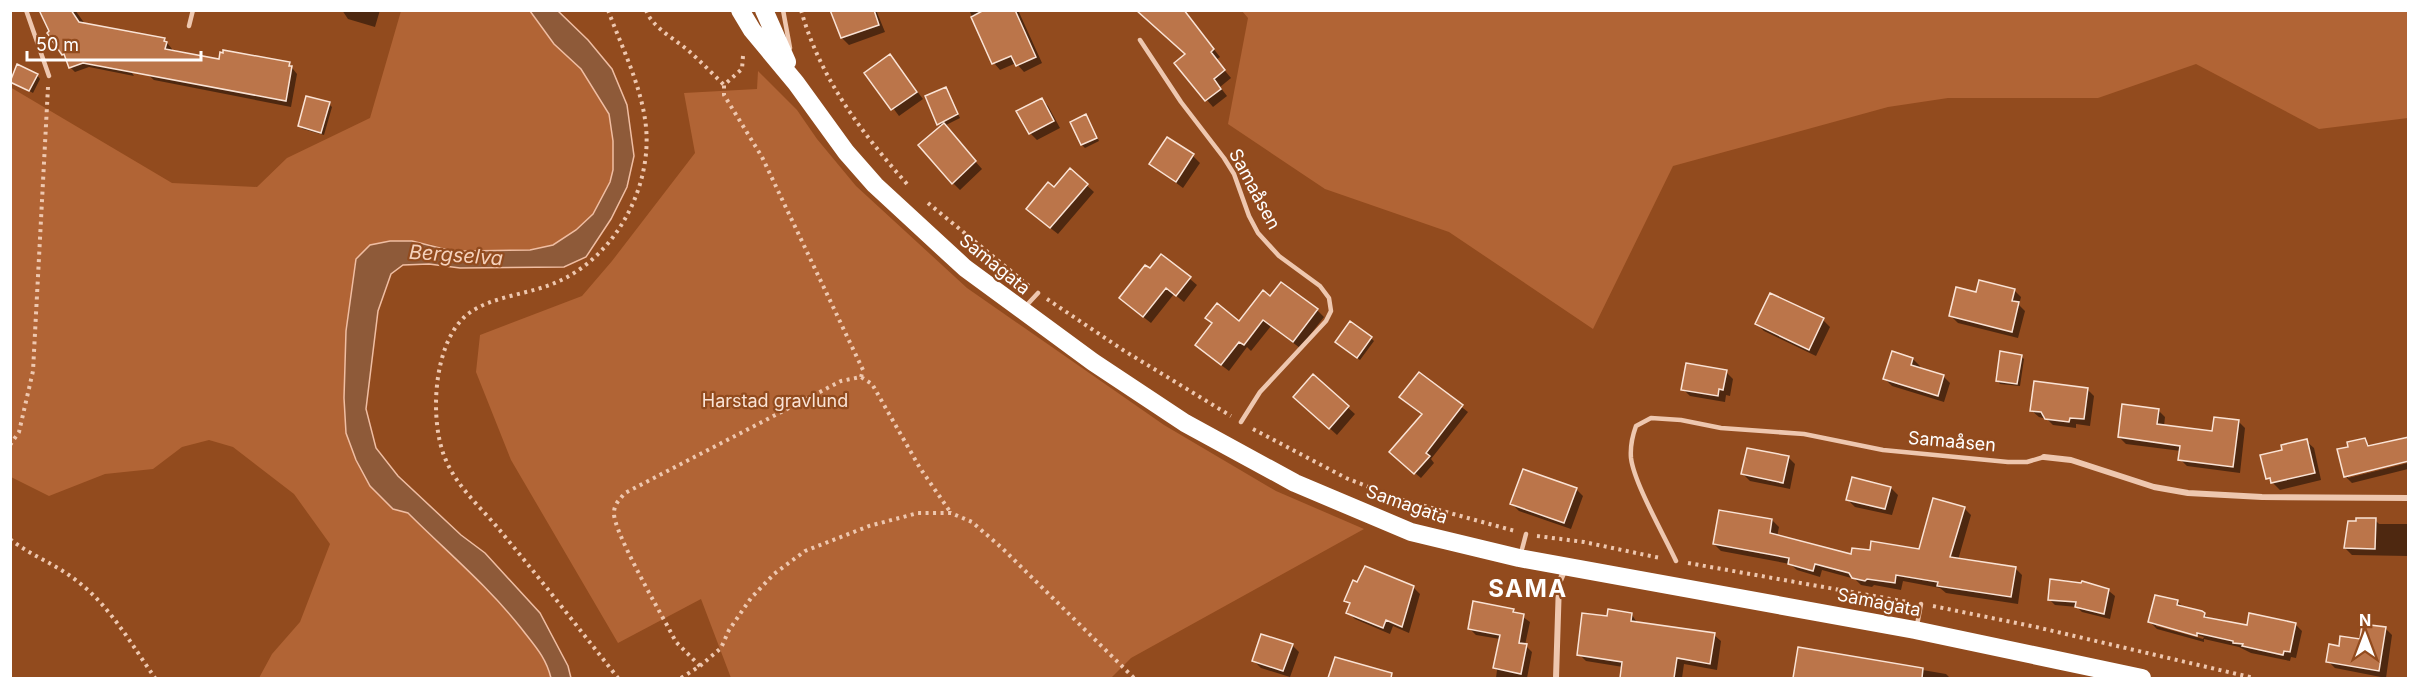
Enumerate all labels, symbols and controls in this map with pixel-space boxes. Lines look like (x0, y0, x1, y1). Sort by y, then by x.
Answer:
scale bar (27, 24, 201, 62)
text: 50 m (36, 34, 79, 55)
street label: Samaåsen (1225, 145, 1285, 233)
street label: Samagata (955, 229, 1035, 299)
water label: Bergselva (408, 240, 504, 270)
park label: Harstad gravlund (702, 390, 848, 411)
street label: Samaåsen (1907, 427, 1997, 455)
street label: Samagata (1364, 480, 1450, 528)
district label: SAMA (1488, 574, 1568, 603)
street label: Samagata (1835, 584, 1923, 620)
north arrow (2335, 605, 2395, 665)
text: N (2359, 610, 2371, 630)

